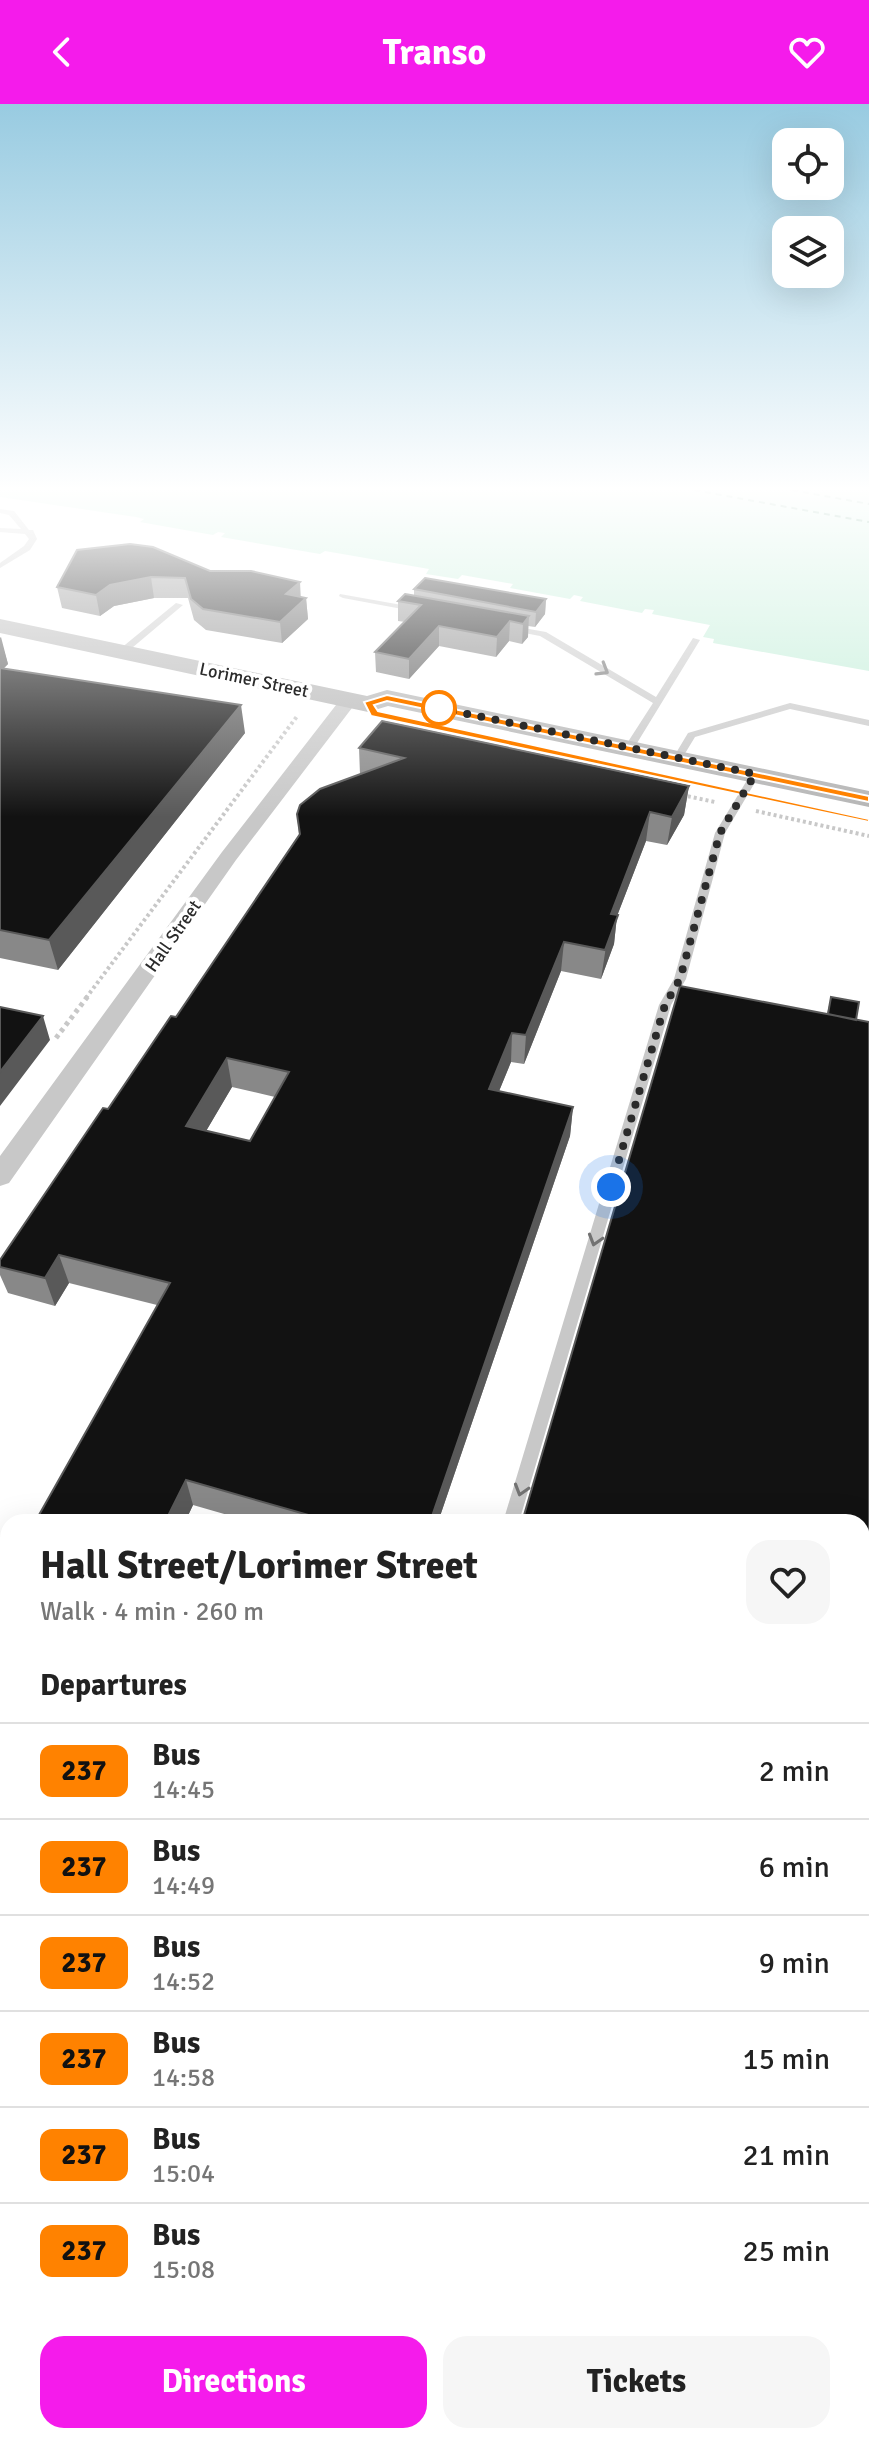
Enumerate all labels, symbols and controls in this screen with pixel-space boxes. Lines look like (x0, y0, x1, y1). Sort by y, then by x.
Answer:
icon: back (40, 30, 84, 74)
text: Transo (383, 30, 486, 75)
icon: heart (785, 30, 829, 74)
map controls (772, 128, 844, 288)
button: locate (772, 128, 844, 200)
button: layers (772, 216, 844, 288)
street label: Lorimer Street (197, 658, 311, 702)
one-way arrow (594, 660, 609, 675)
unlabelled marker (422, 691, 456, 725)
street label: Hall Street (140, 896, 206, 976)
your location (591, 1167, 631, 1207)
one-way arrow (588, 1233, 604, 1247)
one-way arrow (514, 1482, 530, 1496)
button: heart (746, 1540, 830, 1624)
text: Hall Street/Lorimer Street (40, 1542, 478, 1589)
text: Walk · 4 min · 260 m (40, 1596, 264, 1628)
text: Departures (40, 1667, 187, 1704)
text: Bus (152, 1737, 200, 1774)
text: 2 min (759, 1753, 830, 1790)
text: 237 (61, 1754, 107, 1788)
text: 14:45 (152, 1774, 215, 1806)
text: Bus (152, 1833, 200, 1870)
text: 6 min (759, 1849, 830, 1886)
text: 237 (61, 1850, 107, 1884)
text: 14:49 (152, 1870, 215, 1902)
text: Bus (152, 1929, 200, 1966)
text: 9 min (759, 1945, 830, 1982)
text: 237 (61, 1946, 107, 1980)
text: 14:52 (152, 1966, 215, 1998)
text: Bus (152, 2025, 200, 2062)
text: 15 min (743, 2041, 830, 2078)
text: 237 (61, 2042, 107, 2076)
text: 14:58 (152, 2062, 215, 2094)
text: Bus (152, 2121, 200, 2158)
text: 21 min (743, 2137, 830, 2174)
text: 237 (61, 2138, 107, 2172)
text: 15:04 (152, 2158, 215, 2190)
text: Bus (152, 2217, 200, 2254)
text: 25 min (743, 2233, 830, 2270)
text: 237 (61, 2234, 107, 2268)
text: 15:08 (152, 2254, 215, 2286)
button: Directions (40, 2336, 427, 2428)
button: Tickets (443, 2336, 830, 2428)

